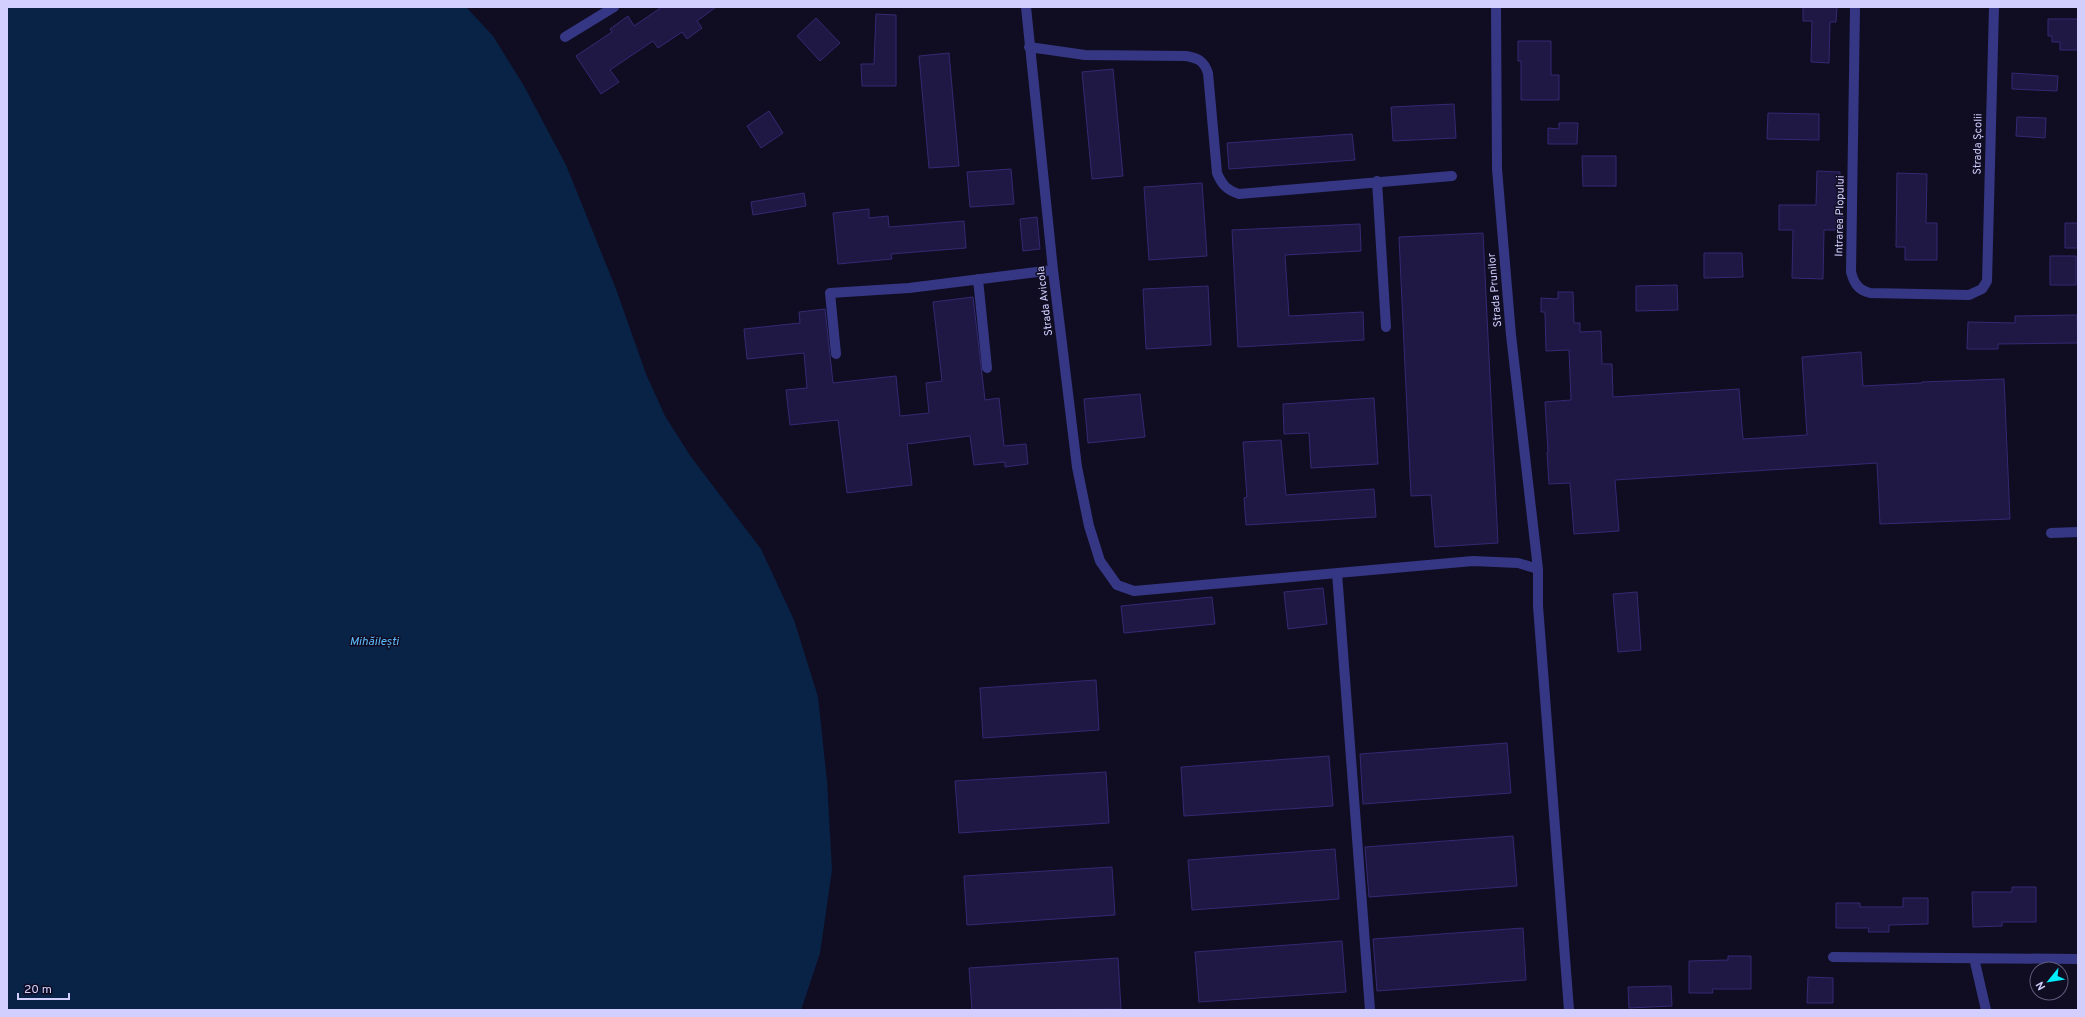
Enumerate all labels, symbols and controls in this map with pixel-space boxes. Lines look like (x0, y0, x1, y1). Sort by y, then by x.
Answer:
street label: Strada Școlii (1970, 113, 1986, 175)
street label: Intrarea Plopului (1832, 175, 1848, 257)
street label: Strada Prunilor (1485, 252, 1505, 328)
street label: Strada Avicola (1034, 265, 1056, 337)
water label: Mihăilești (349, 634, 400, 650)
north arrow (2029, 961, 2069, 1001)
scale bar (18, 975, 69, 1001)
text: N (2033, 979, 2049, 992)
text: 20 m (24, 982, 52, 998)

